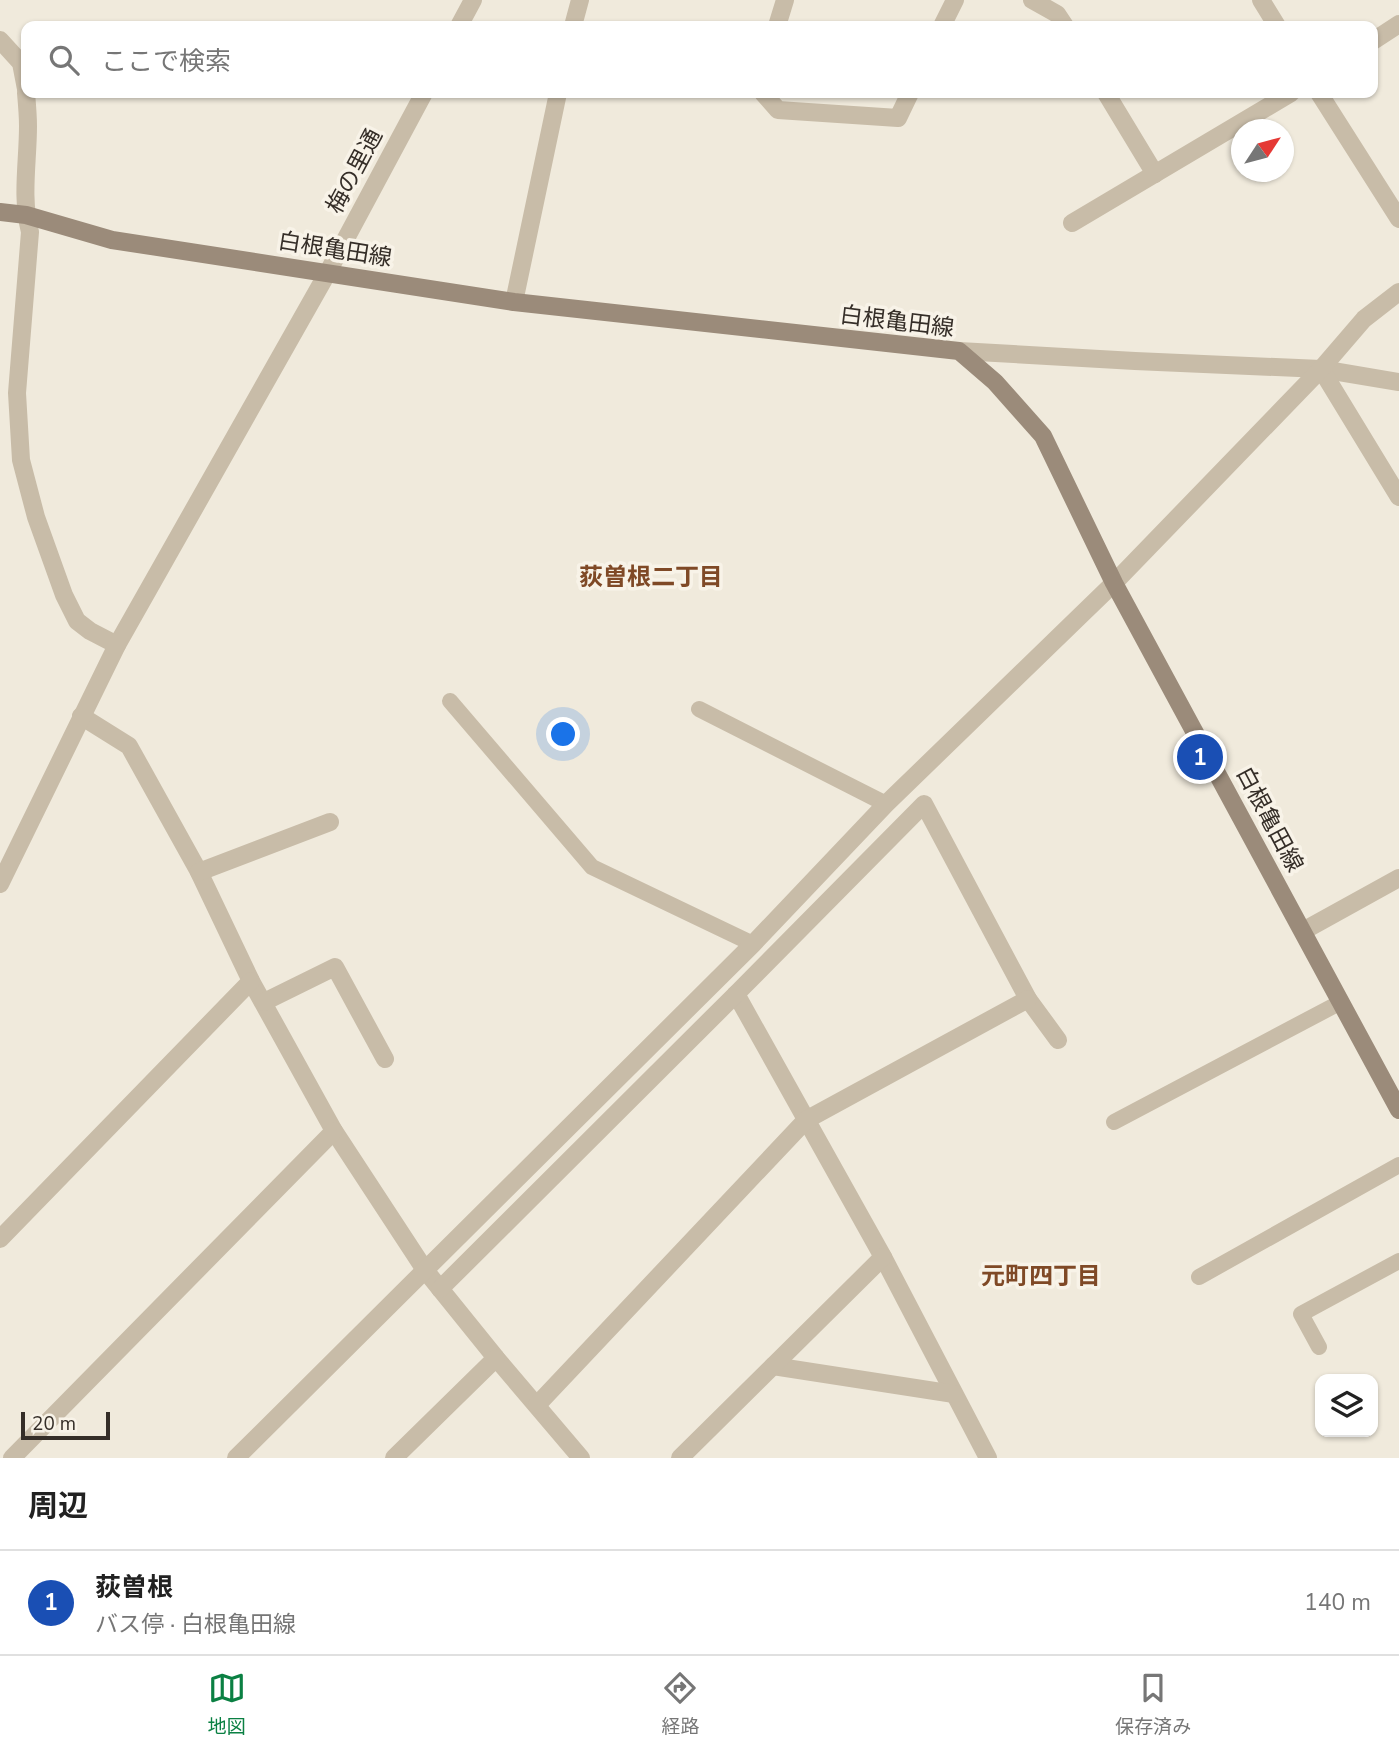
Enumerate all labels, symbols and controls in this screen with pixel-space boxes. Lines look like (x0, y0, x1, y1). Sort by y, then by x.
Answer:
search box (21, 21, 1378, 98)
icon: search (45, 41, 83, 79)
text: ここで検索 (101, 44, 231, 79)
north arrow (1231, 119, 1294, 182)
street label: 梅の里通 (319, 123, 390, 219)
street label: 白根亀田線 (276, 225, 394, 274)
street label: 白根亀田線 (838, 299, 956, 344)
district label: 荻曽根二丁目 (579, 561, 723, 593)
your location (546, 717, 580, 751)
pin: 1 (1177, 731, 1223, 783)
street label: 白根亀田線 (1229, 761, 1310, 877)
district label: 元町四丁目 (981, 1260, 1101, 1292)
map controls (1315, 1374, 1378, 1437)
button: layers (1315, 1374, 1378, 1437)
scale bar (21, 1409, 110, 1441)
text: 20 m (32, 1411, 76, 1437)
text: 周辺 (28, 1486, 88, 1527)
text: 荻曽根 (95, 1570, 173, 1605)
text: 1 (44, 1587, 58, 1618)
text: 140 m (1304, 1587, 1371, 1618)
text: バス停 · 白根亀田線 (95, 1609, 296, 1640)
tab: 地図 (208, 1669, 246, 1740)
tab: 経路 (661, 1669, 699, 1740)
tab: 保存済み (1115, 1669, 1191, 1740)

